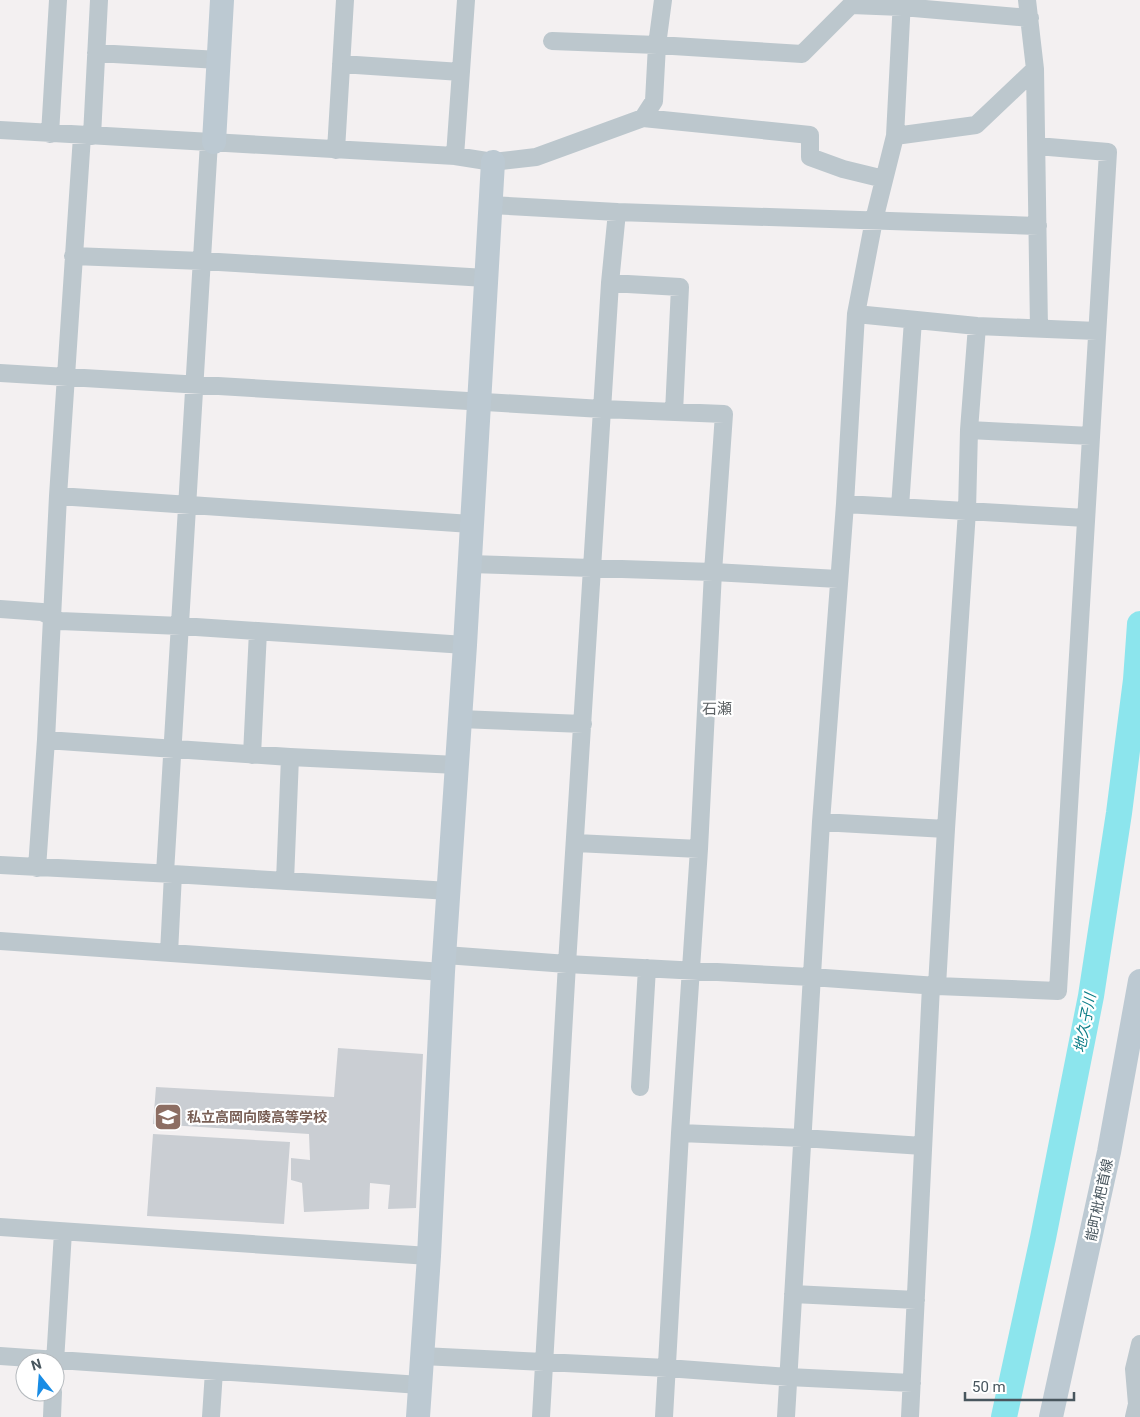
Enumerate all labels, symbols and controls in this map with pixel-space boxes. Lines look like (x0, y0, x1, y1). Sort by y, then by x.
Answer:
district label: 石瀬 (702, 700, 732, 718)
water label: 地久子川 (1070, 990, 1100, 1054)
school or university icon: 私立高岡向陵高等学校 (153, 1102, 183, 1132)
place label: 私立高岡向陵高等学校 (187, 1109, 327, 1125)
street label: 能町枇杷首線 (1082, 1157, 1116, 1243)
north arrow (15, 1352, 65, 1402)
text: N (29, 1355, 43, 1374)
scale bar (965, 1370, 1074, 1402)
text: 50 m (972, 1378, 1006, 1396)

